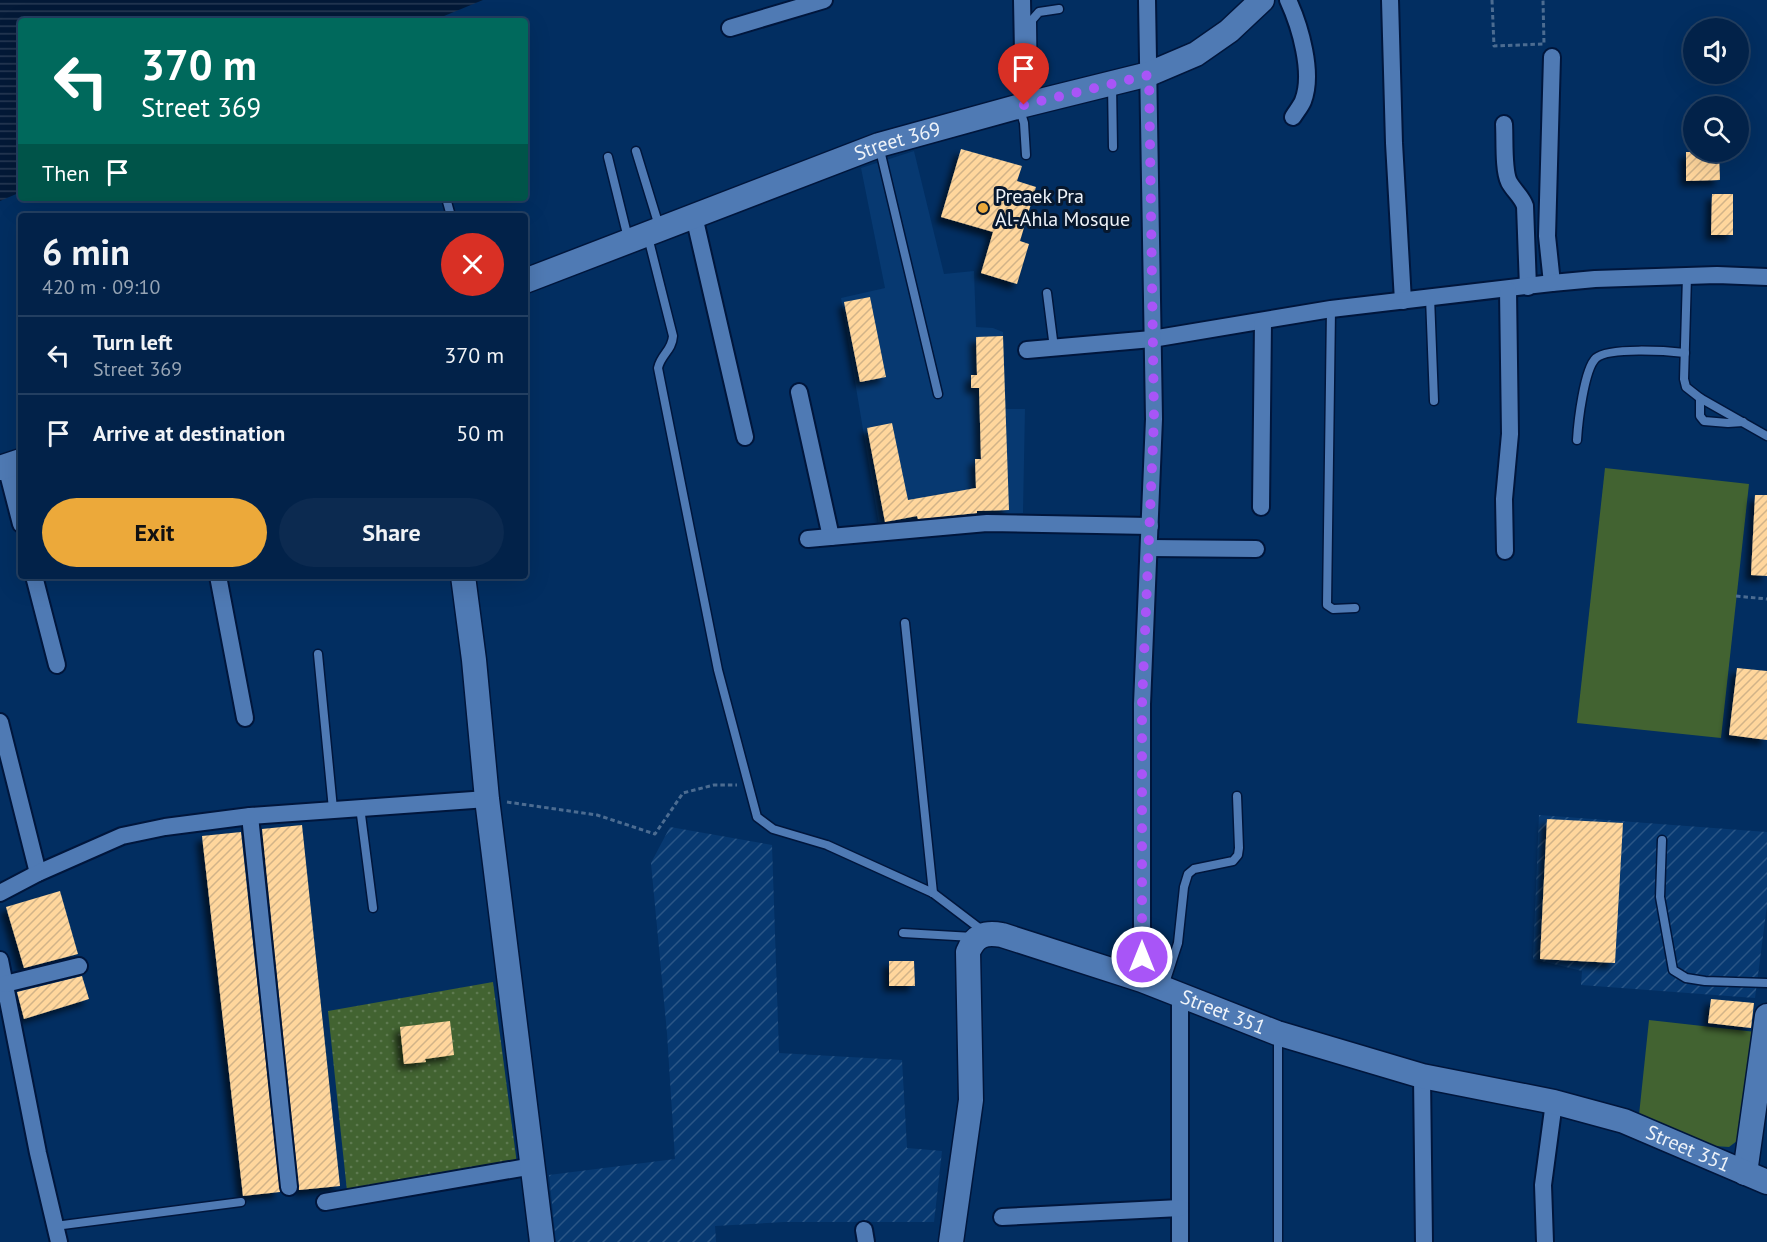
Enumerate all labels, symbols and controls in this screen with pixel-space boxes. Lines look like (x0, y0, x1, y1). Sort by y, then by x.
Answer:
map controls (1683, 18, 1749, 162)
button: sound (1683, 18, 1749, 84)
text: 370 m (141, 37, 257, 92)
icon: left (42, 42, 120, 120)
pin (998, 43, 1049, 105)
icon: arrive (1007, 52, 1040, 85)
text: Street 369 (141, 90, 261, 124)
button: search (1683, 96, 1749, 162)
street label: Street 369 (850, 116, 944, 166)
icon: arrive (101, 156, 134, 189)
text: Then (42, 159, 89, 187)
place label: Preaek Pra Al-Ahla Mosque (995, 183, 1130, 232)
marker: Preaek Pra Al-Ahla Mosque (976, 201, 990, 215)
text: 6 min (42, 228, 130, 275)
button: close (441, 233, 504, 296)
text: 420 m · 09:10 (42, 274, 160, 300)
text: Turn left (93, 328, 173, 356)
icon: left (42, 339, 75, 372)
text: 370 m (444, 341, 504, 369)
text: Street 369 (93, 356, 182, 382)
icon: arrive (42, 417, 75, 450)
text: Arrive at destination (93, 419, 285, 447)
text: 50 m (456, 419, 504, 447)
button: Exit (42, 498, 267, 567)
button: Share (279, 498, 504, 567)
position arrow (1110, 925, 1174, 989)
street label: Street 351 (1177, 983, 1269, 1040)
street label: Street 351 (1642, 1119, 1734, 1178)

